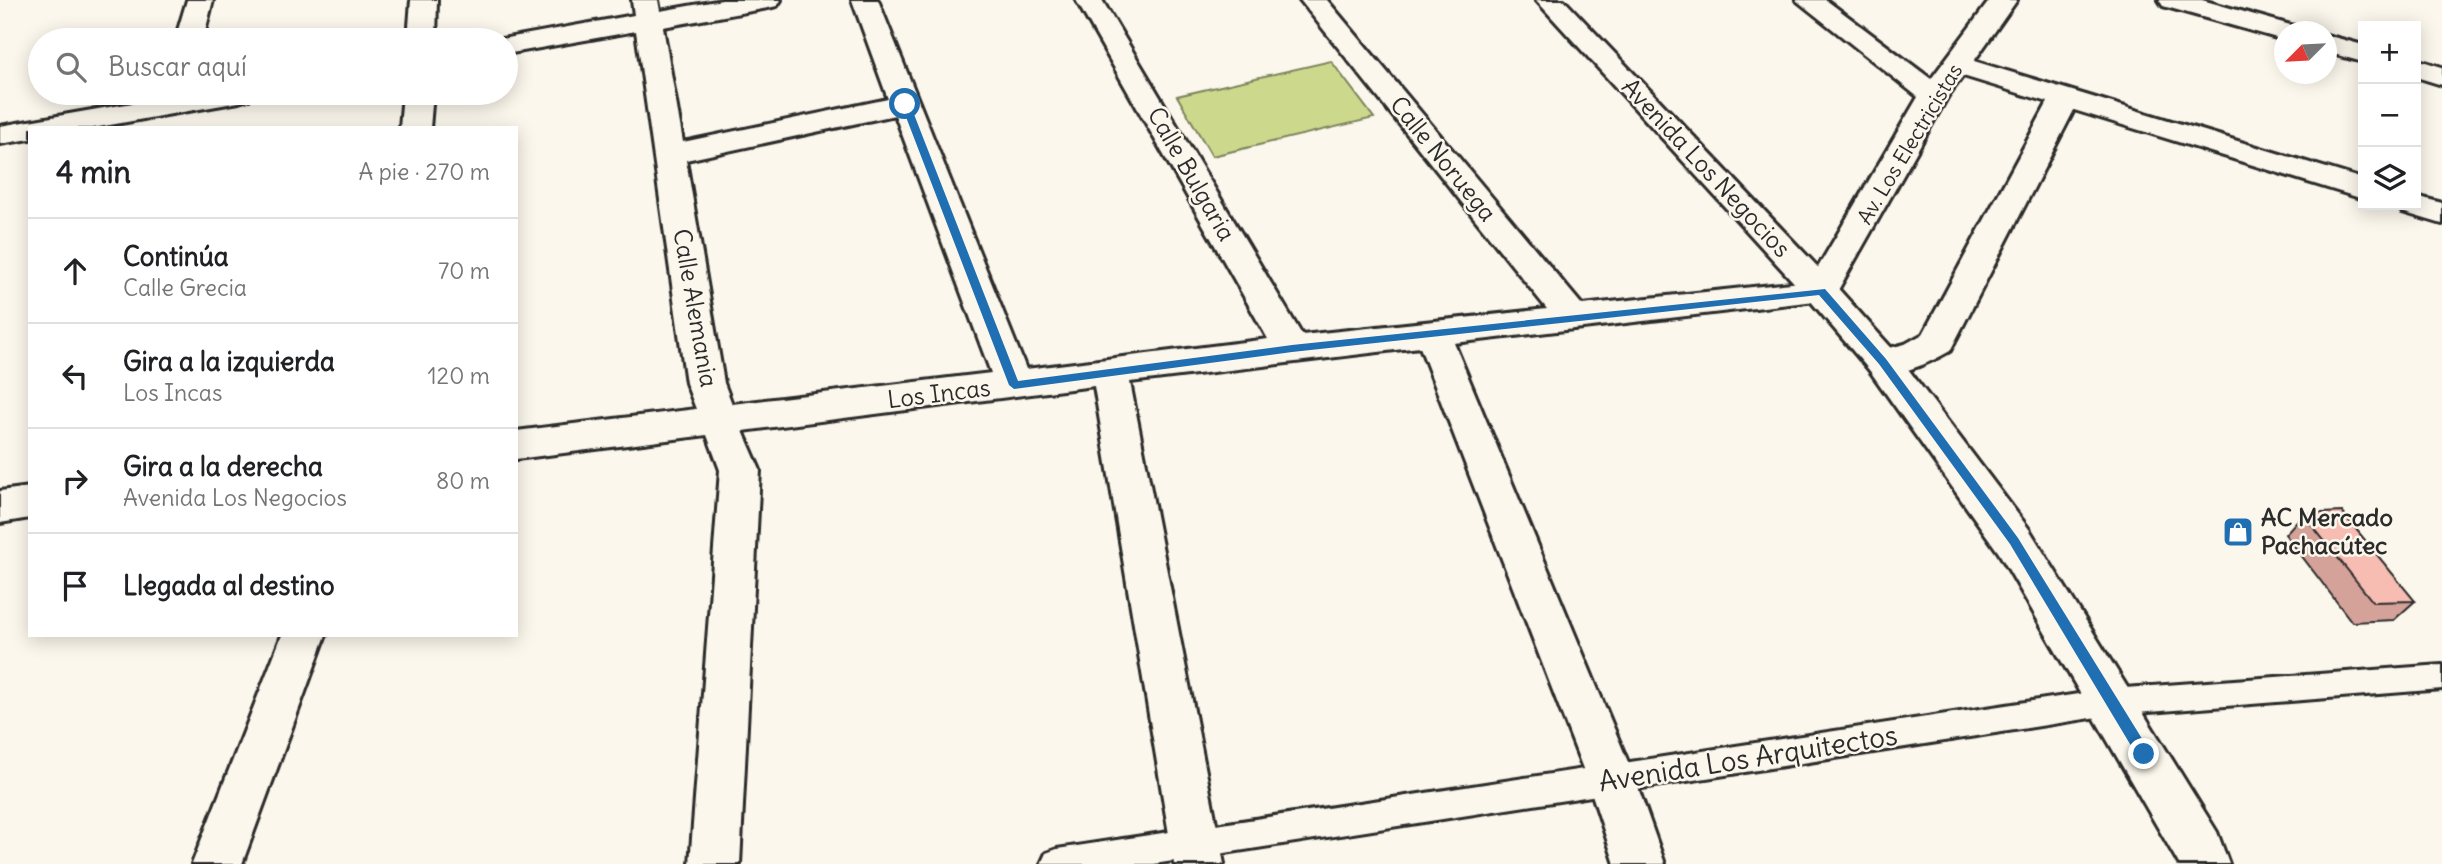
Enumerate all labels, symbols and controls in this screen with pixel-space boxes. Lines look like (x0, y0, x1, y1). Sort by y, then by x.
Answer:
north arrow (2274, 21, 2337, 84)
map controls (2358, 21, 2421, 210)
button: + (2358, 21, 2421, 84)
search box (28, 28, 518, 105)
icon: search (52, 48, 90, 86)
text: Buscar aquí (108, 50, 247, 83)
street label: Av. Los Electricistas (1851, 58, 1968, 229)
street label: Avenida Los Negocios (1616, 72, 1797, 263)
button: − (2358, 84, 2421, 147)
route start (889, 88, 920, 119)
street label: Calle Noruega (1384, 90, 1503, 227)
street label: Calle Bulgaria (1141, 101, 1242, 246)
button: layers (2358, 147, 2421, 210)
text: 4 min (56, 153, 131, 191)
text: A pie · 270 m (358, 157, 490, 186)
street label: Calle Alemania (667, 226, 725, 389)
text: Continúa (123, 240, 229, 273)
icon: ahead (56, 252, 94, 290)
text: 70 m (438, 256, 490, 285)
text: Calle Grecia (123, 273, 247, 302)
text: Gira a la izquierda (123, 345, 335, 378)
icon: left (56, 357, 94, 395)
text: 120 m (427, 361, 490, 390)
street label: Los Incas (886, 372, 992, 414)
text: Los Incas (123, 378, 222, 407)
text: Gira a la derecha (123, 450, 323, 483)
icon: right (56, 462, 94, 500)
text: 80 m (436, 466, 490, 495)
text: Avenida Los Negocios (123, 483, 347, 512)
place label: AC Mercado Pachacútec (2261, 502, 2393, 560)
shop icon: AC Mercado Pachacútec (2221, 515, 2255, 549)
icon: arrive (56, 567, 94, 605)
text: Llegada al destino (123, 569, 335, 602)
street label: Avenida Los Arquitectos (1596, 717, 1900, 799)
route end (2128, 738, 2159, 769)

